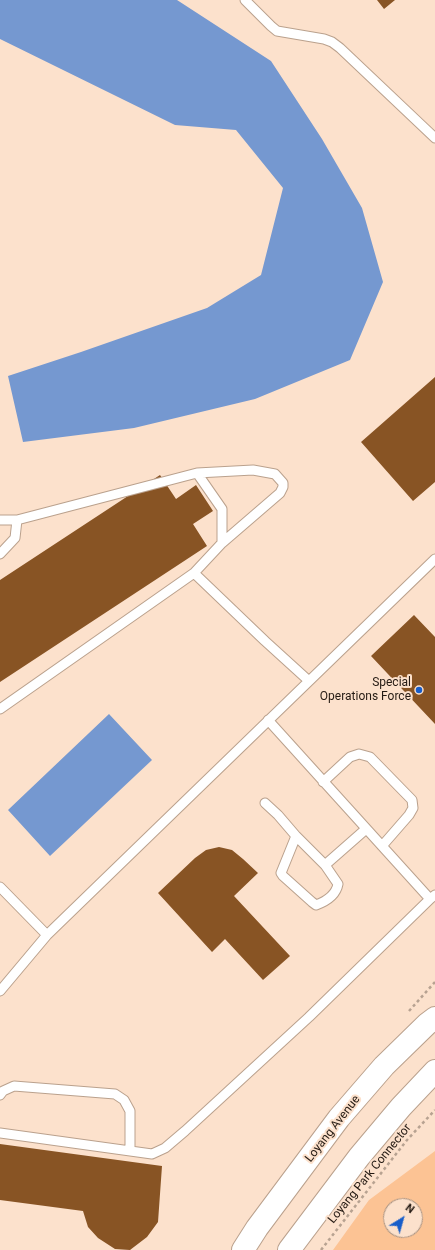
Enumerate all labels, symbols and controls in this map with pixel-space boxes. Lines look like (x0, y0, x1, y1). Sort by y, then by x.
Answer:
place label: Special Operations Force (320, 676, 411, 704)
marker: Special Operations Force (414, 685, 424, 695)
street label: Loyang Avenue (302, 1093, 364, 1165)
street label: Loyang Park Connector (325, 1121, 415, 1227)
north arrow (383, 1198, 423, 1238)
text: N (403, 1201, 417, 1216)

